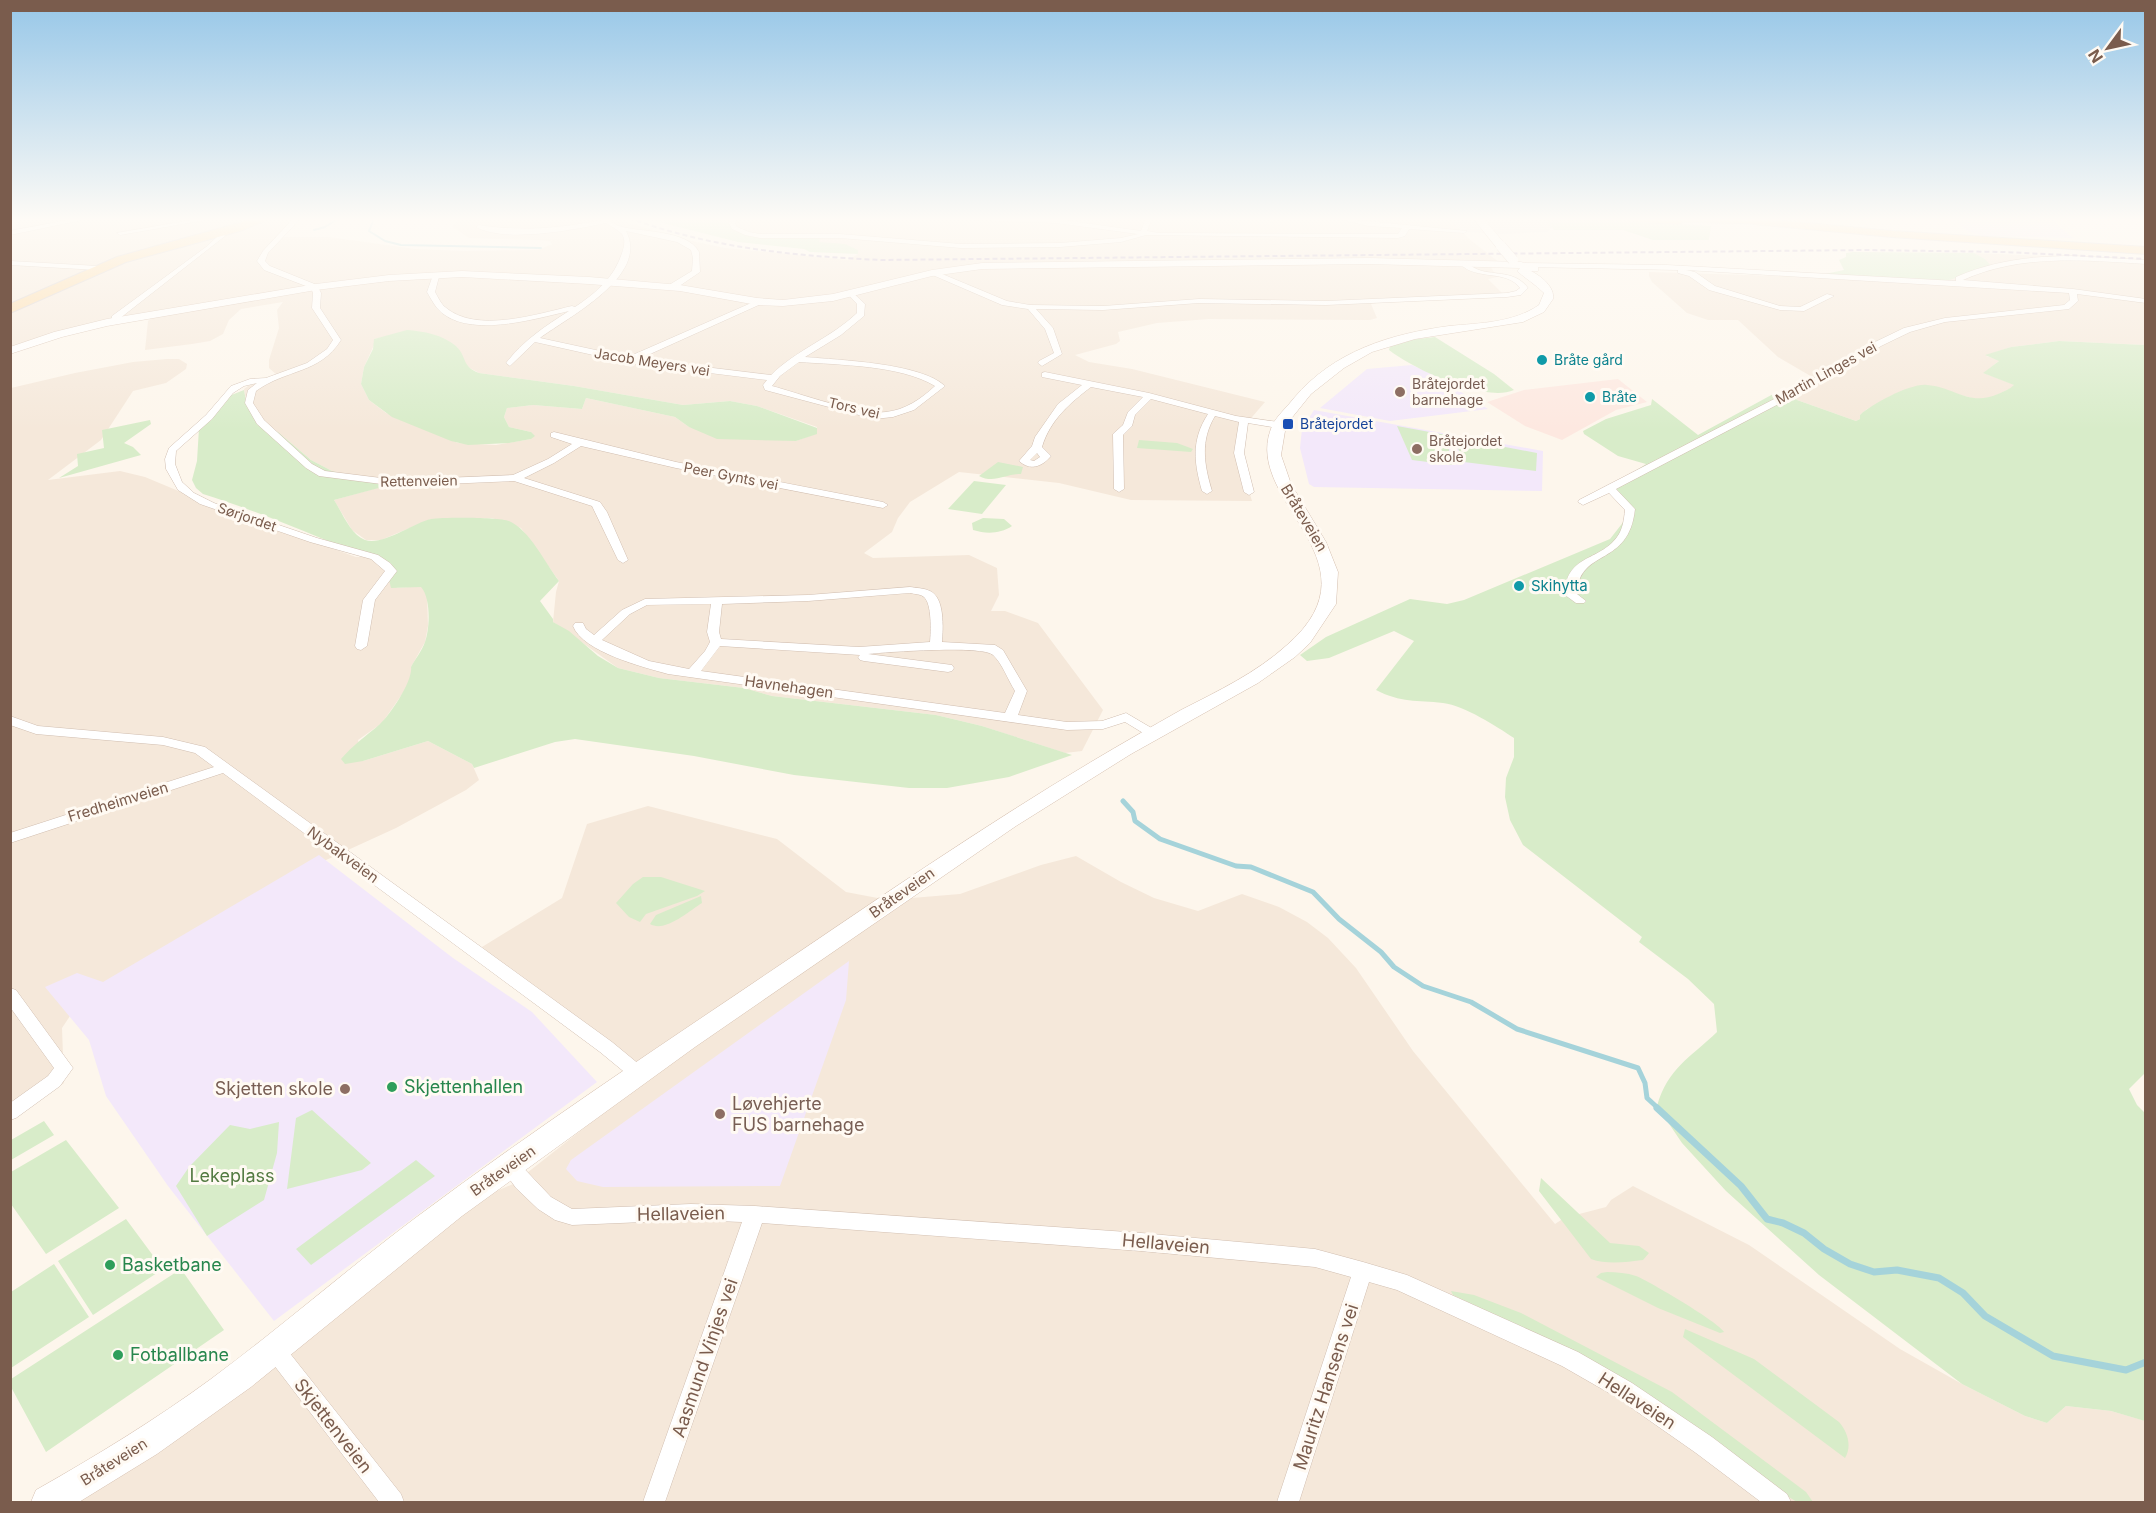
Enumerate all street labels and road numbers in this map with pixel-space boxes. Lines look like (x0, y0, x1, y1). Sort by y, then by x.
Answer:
street label: Martin Linges vei (1772, 338, 1879, 407)
street label: Jacob Meyers vei (593, 344, 711, 379)
street label: Tors vei (827, 393, 881, 422)
street label: Peer Gynts vei (682, 458, 780, 493)
street label: Rettenveien (380, 471, 458, 490)
street label: Bråteveien (1277, 481, 1332, 555)
street label: Sørjordet (216, 499, 279, 535)
street label: Havnehagen (743, 671, 835, 702)
street label: Fredheimveien (65, 777, 170, 826)
street label: Nybakveien (304, 822, 383, 887)
street label: Bråteveien (865, 863, 938, 922)
street label: Bråteveien (466, 1141, 539, 1200)
street label: Hellaveien (637, 1202, 725, 1225)
street label: Hellaveien (1121, 1229, 1211, 1258)
street label: Aasmund Vinjes vei (667, 1276, 742, 1440)
street label: Mauritz Hansens vei (1289, 1301, 1362, 1472)
street label: Hellaveien (1595, 1368, 1680, 1433)
street label: Skjettenveien (290, 1374, 377, 1477)
street label: Bråteveien (77, 1434, 151, 1490)

